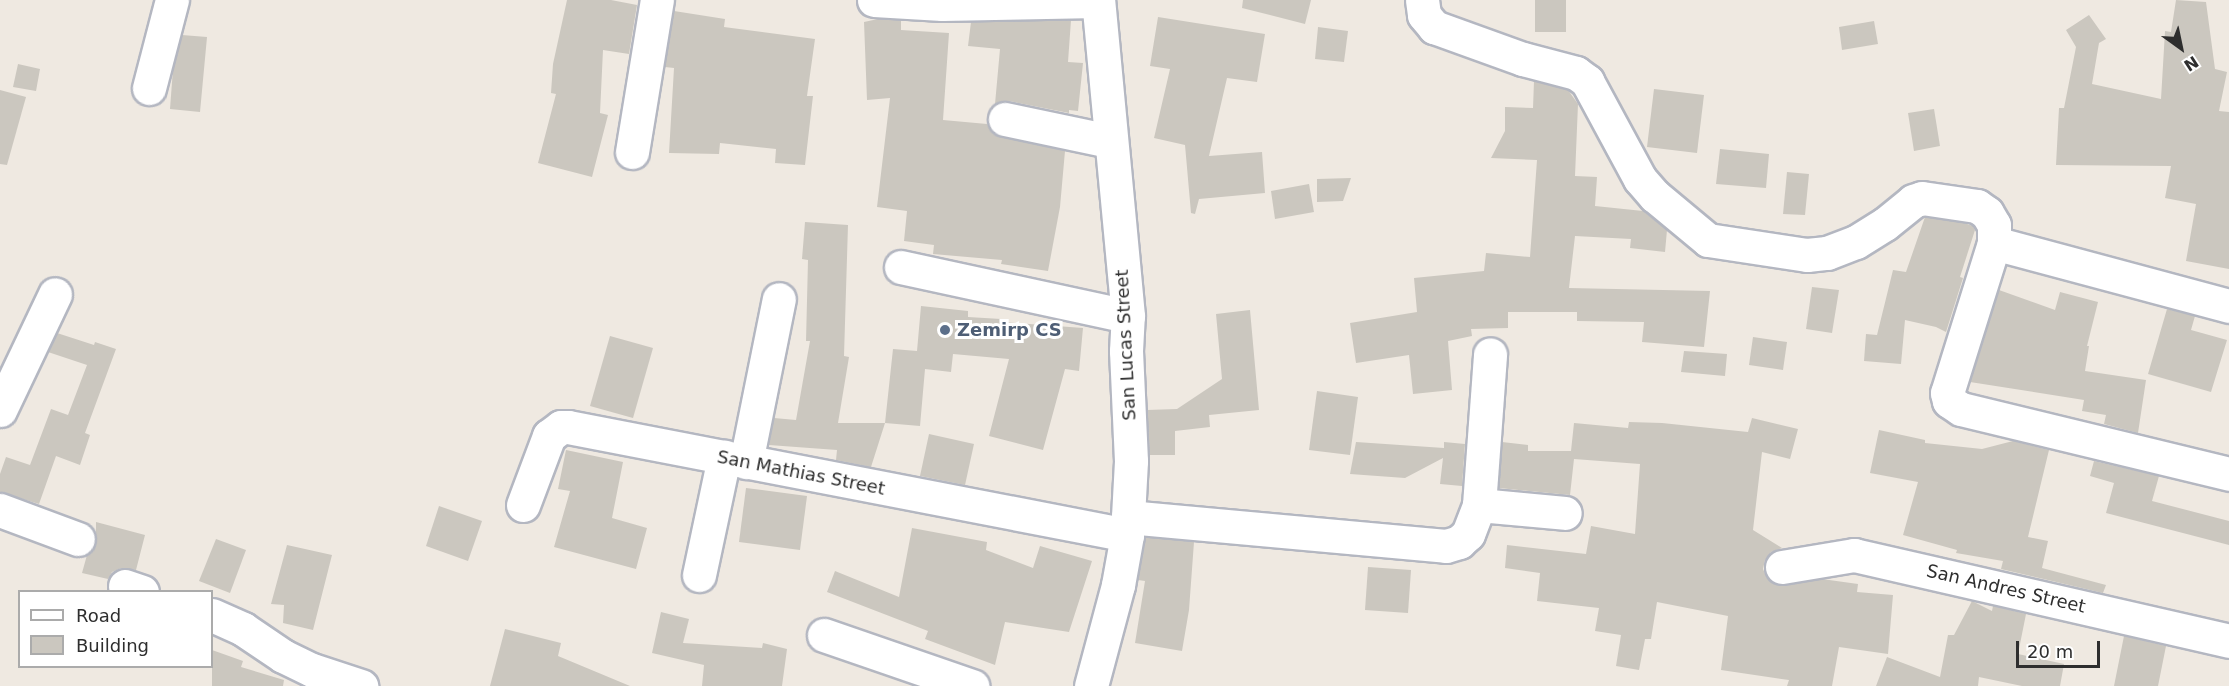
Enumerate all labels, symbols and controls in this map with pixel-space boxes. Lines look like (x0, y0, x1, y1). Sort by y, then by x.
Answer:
north arrow (2151, 18, 2211, 78)
text: N (2180, 52, 2202, 75)
street label: San Lucas Street (1111, 269, 1141, 421)
place label: Zemirp CS (957, 319, 1062, 341)
marker: Zemirp CS (938, 323, 952, 337)
street label: San Mathias Street (715, 446, 887, 500)
street label: San Andres Street (1924, 560, 2088, 618)
legend (18, 590, 213, 668)
text: Road (76, 605, 121, 626)
scale bar (2019, 629, 2103, 667)
text: Building (76, 635, 149, 656)
text: 20 m (2027, 641, 2073, 662)

